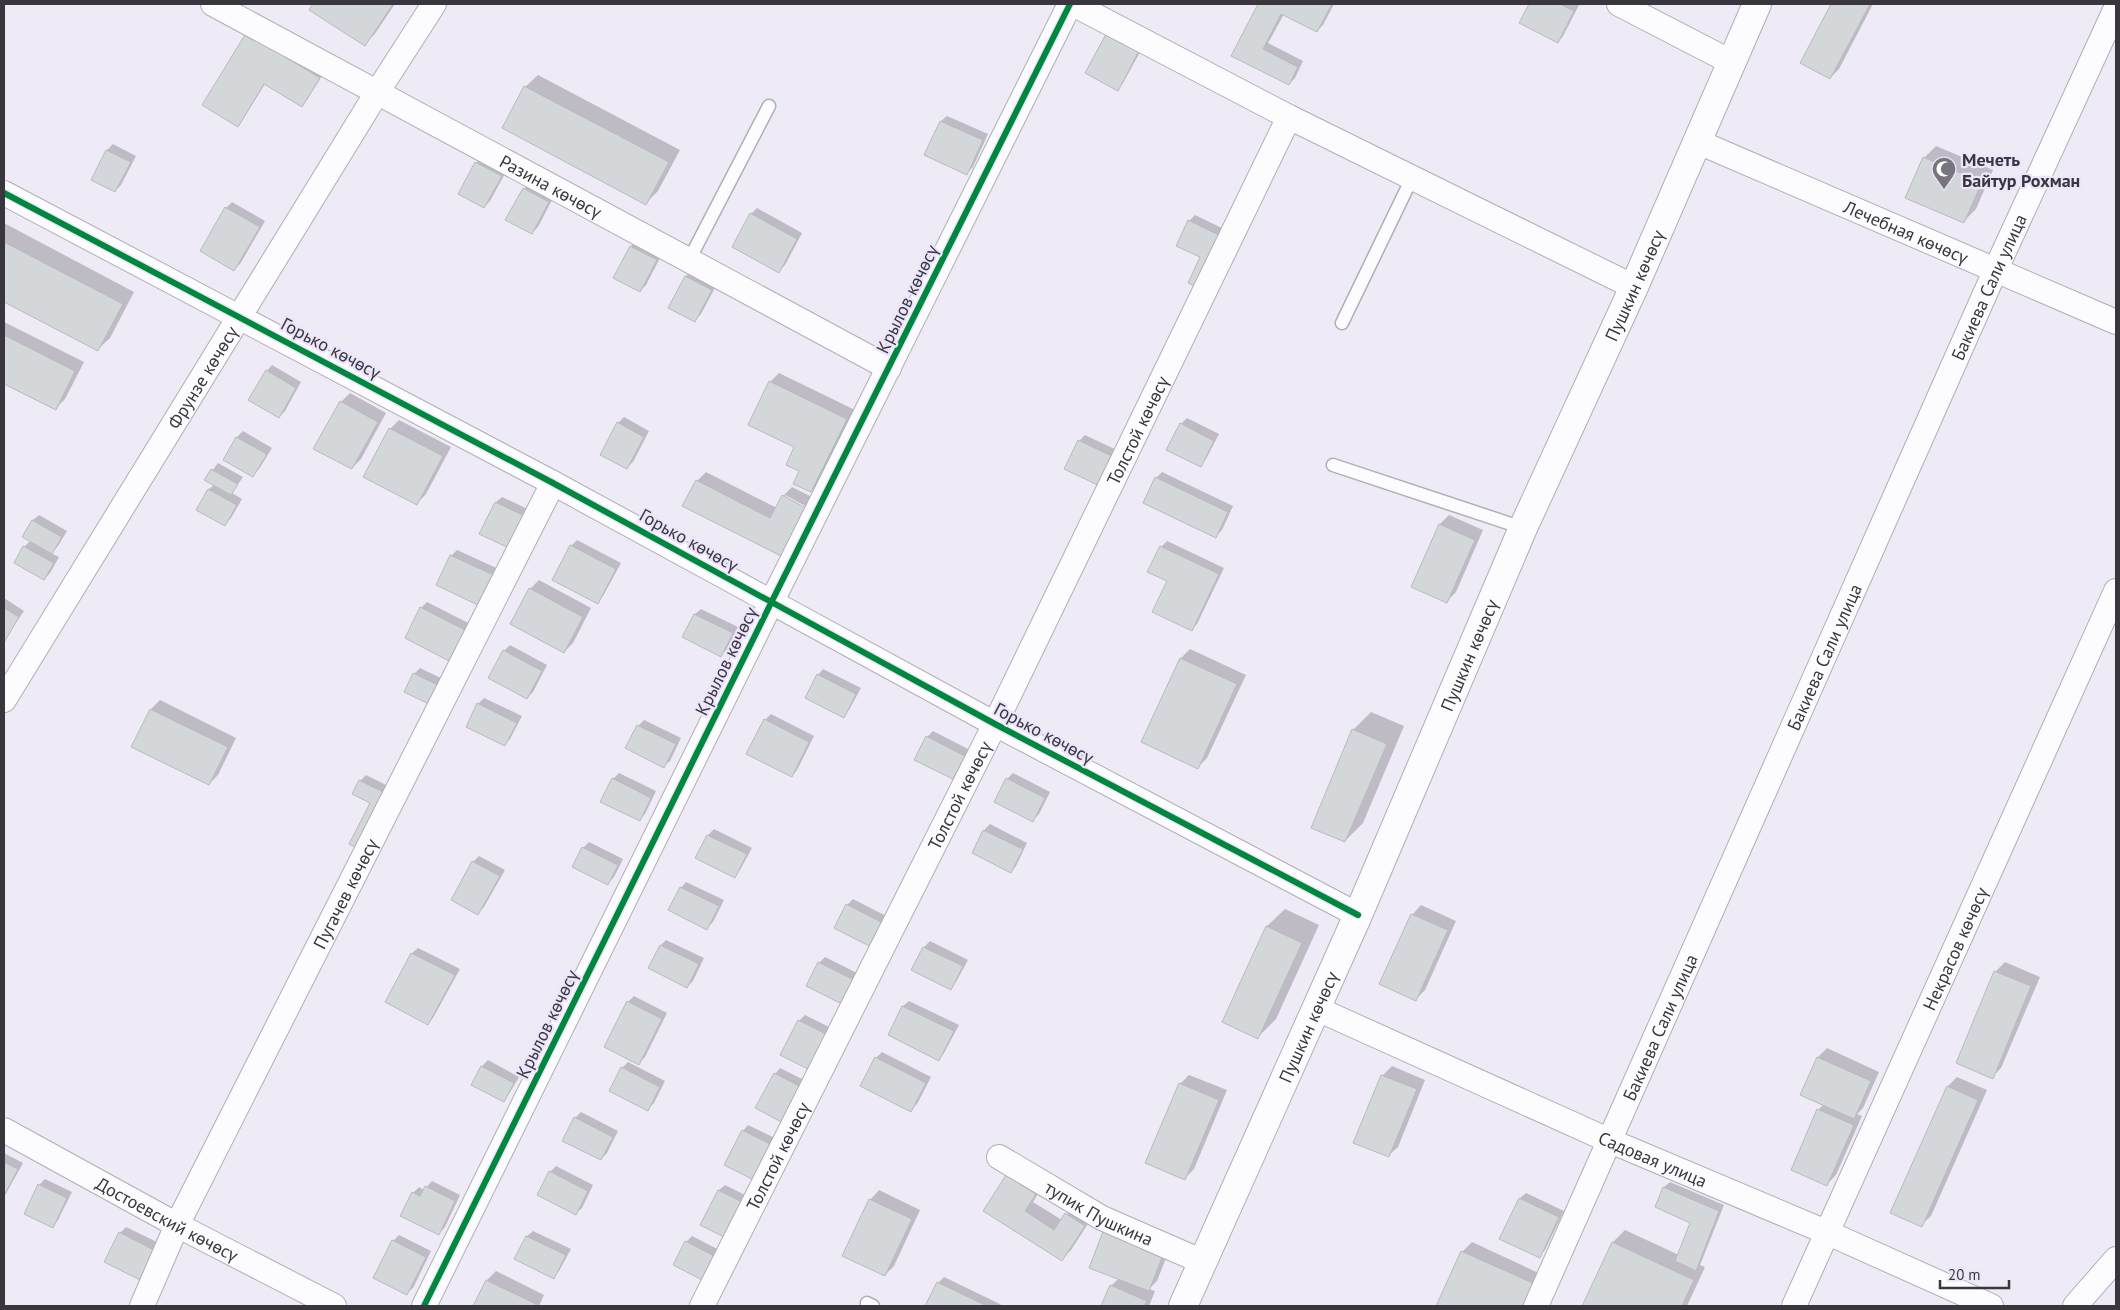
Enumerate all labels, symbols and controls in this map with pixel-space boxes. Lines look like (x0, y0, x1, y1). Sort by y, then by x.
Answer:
place label: Мечеть Байтур Рохман (1962, 148, 2080, 192)
street label: Разина көчөсү (496, 149, 606, 223)
mosque icon: Мечеть Байтур Рохман (1931, 156, 1957, 190)
street label: Лечебная көчөсү (1840, 194, 1972, 269)
street label: Бакиева Сали улица (1946, 210, 2031, 364)
street label: Пушкин көчөсү (1599, 226, 1669, 345)
street label: Крылов көчөсү (871, 241, 943, 357)
street label: Горько көчөсү (277, 312, 385, 384)
street label: Фрунзе көчөсү (162, 321, 243, 433)
street label: Толстой көчөсү (1101, 372, 1174, 489)
street label: Горько көчөсү (635, 503, 743, 577)
street label: Бакиева Сали улица (1781, 580, 1866, 734)
street label: Пушкин көчөсү (1435, 595, 1503, 715)
street label: Крылов көчөсү (690, 603, 762, 719)
street label: Горько көчөсү (990, 697, 1098, 769)
street label: Толстой көчөсү (922, 737, 996, 853)
street label: Пугачев көчөсү (307, 834, 383, 952)
street label: Некрасов көчөсү (1917, 883, 1993, 1014)
street label: Бакиева Сали улица (1617, 950, 1702, 1104)
street label: Крылов көчөсү (511, 966, 583, 1082)
street label: Пушкин көчөсү (1273, 967, 1343, 1086)
street label: Толстой көчөсү (741, 1098, 815, 1214)
street label: Садовая улица (1595, 1126, 1711, 1192)
street label: Достоевский көчөсү (92, 1171, 243, 1266)
street label: тупик Пушкина (1041, 1175, 1157, 1250)
scale bar (1940, 1258, 2009, 1290)
text: 20 m (1948, 1265, 1981, 1284)

